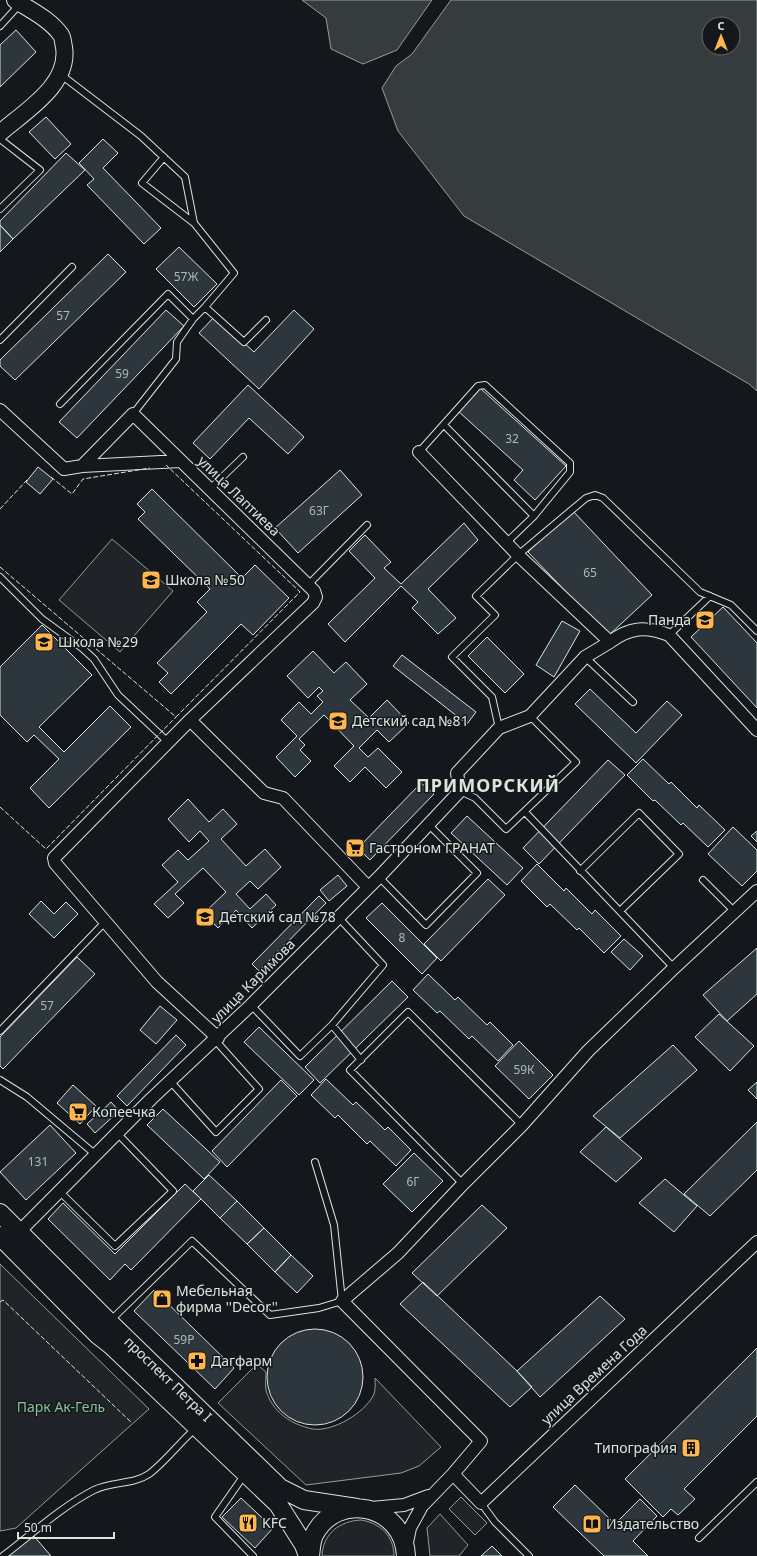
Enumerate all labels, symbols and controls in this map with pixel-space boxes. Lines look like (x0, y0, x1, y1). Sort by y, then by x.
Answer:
north arrow (701, 16, 741, 56)
text: С (717, 18, 725, 33)
house number: 57Ж (174, 268, 198, 285)
house number: 57 (56, 307, 70, 324)
house number: 59 (115, 365, 129, 382)
house number: 32 (505, 430, 519, 447)
street label: улица Лаптиева (194, 451, 285, 540)
house number: 63Г (309, 502, 329, 519)
house number: 65 (583, 564, 597, 581)
school or university icon: Школа №50 (140, 569, 162, 591)
place label: Школа №50 (165, 570, 245, 589)
school or university icon: Панда (694, 609, 716, 631)
place label: Панда (648, 610, 691, 629)
school or university icon: Школа №29 (33, 631, 55, 653)
place label: Школа №29 (58, 632, 138, 651)
school or university icon: Детский сад №81 (327, 710, 349, 732)
place label: Детский сад №81 (352, 711, 469, 730)
district label: ПРИМОРСКИЙ (416, 773, 560, 797)
supermarket icon: Гастроном ГРАНАТ (344, 837, 366, 859)
place label: Гастроном ГРАНАТ (369, 838, 495, 857)
school or university icon: Детский сад №78 (194, 906, 216, 928)
place label: Детский сад №78 (219, 907, 336, 926)
house number: 8 (399, 929, 406, 946)
street label: улица Каримова (206, 934, 299, 1027)
house number: 57 (40, 997, 54, 1014)
house number: 59К (513, 1061, 535, 1078)
supermarket icon: Копеечка (67, 1101, 89, 1123)
place label: Копеечка (92, 1102, 156, 1121)
house number: 131 (28, 1153, 48, 1170)
house number: 6Г (407, 1173, 419, 1190)
place label: Мебельная фирма ''Decor'' (176, 1281, 278, 1316)
shop icon: Мебельная фирма ''Decor'' (151, 1288, 173, 1310)
street label: улица Времена Года (537, 1321, 651, 1429)
house number: 59Р (174, 1331, 195, 1348)
street label: проспект Петра I (120, 1332, 216, 1426)
pharmacy icon: Дагфарм (186, 1350, 208, 1372)
place label: Дагфарм (211, 1351, 272, 1370)
park label: Парк Ак-Гель (17, 1397, 105, 1416)
building icon: Типография (680, 1437, 702, 1459)
place label: Типография (595, 1438, 677, 1457)
restaurant icon: KFC (237, 1512, 259, 1534)
place label: KFC (262, 1513, 287, 1532)
library icon: Издательство (581, 1513, 603, 1535)
scale bar (18, 1514, 114, 1540)
place label: Издательство (606, 1514, 699, 1533)
text: 50 m (24, 1519, 52, 1536)

